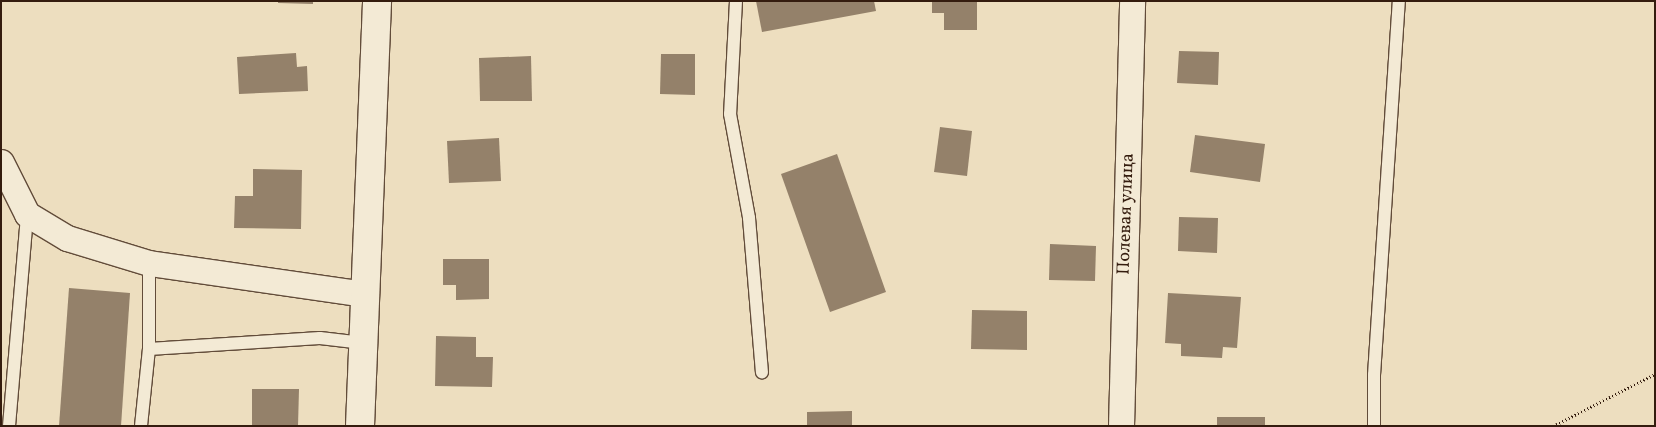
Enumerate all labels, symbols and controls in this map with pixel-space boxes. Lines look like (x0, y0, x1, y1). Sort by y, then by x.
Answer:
street label: Полевая улица (1114, 152, 1140, 276)

